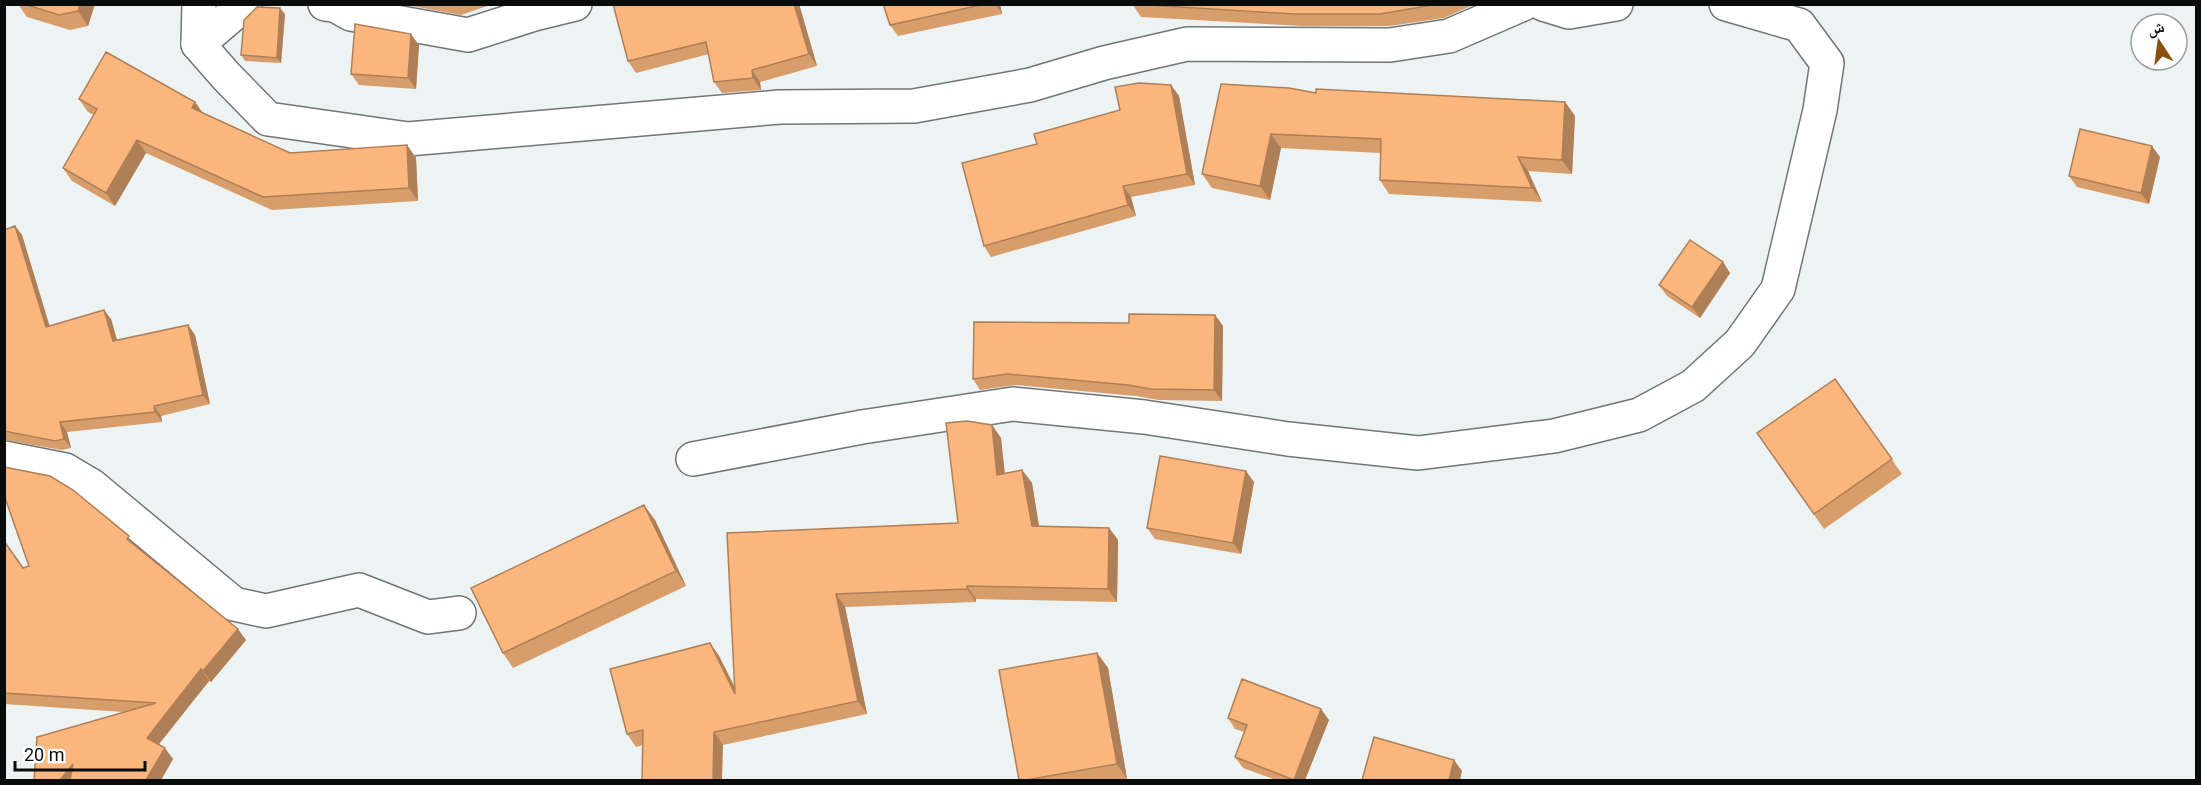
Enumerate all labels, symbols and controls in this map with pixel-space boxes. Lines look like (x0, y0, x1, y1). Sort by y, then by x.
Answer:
north arrow (2129, 12, 2189, 72)
text: ش (2145, 17, 2166, 39)
scale bar (15, 734, 146, 772)
text: 20 m (24, 744, 64, 765)

